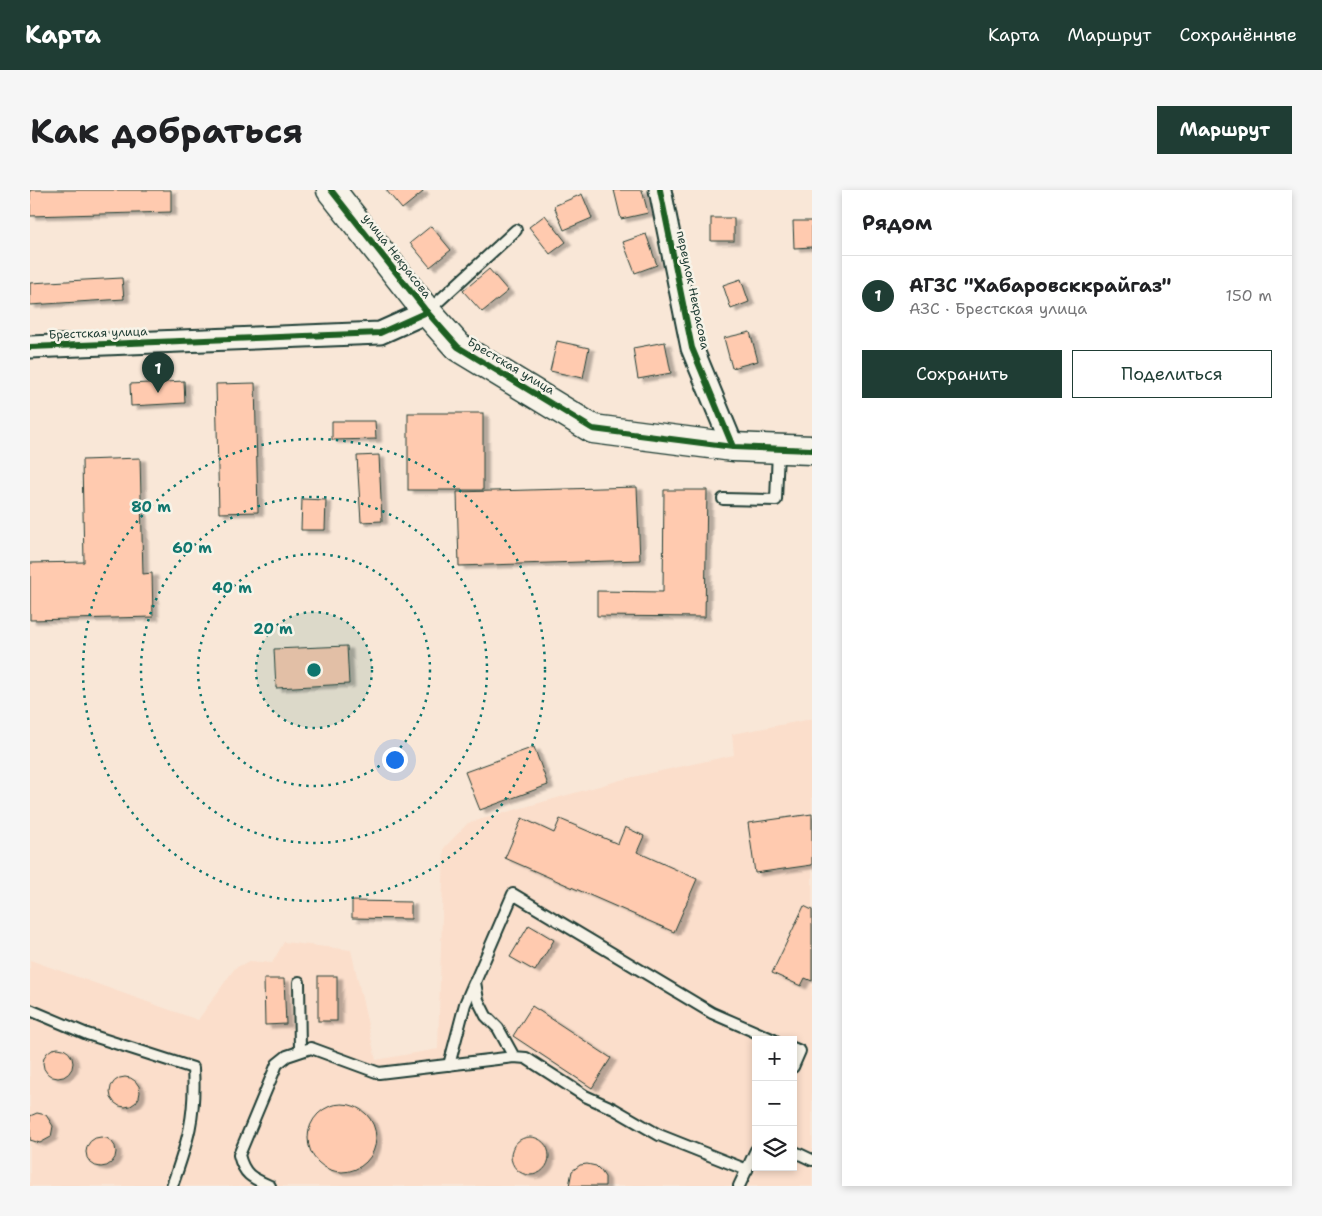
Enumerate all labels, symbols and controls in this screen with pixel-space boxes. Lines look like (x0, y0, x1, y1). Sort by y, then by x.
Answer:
text: Карта (25, 19, 101, 51)
text: Карта (988, 23, 1039, 47)
text: Маршрут (1067, 23, 1151, 47)
text: Сохранённые (1179, 23, 1297, 47)
button: Маршрут (1157, 106, 1292, 154)
text: Как добраться (30, 107, 303, 154)
text: Рядом (862, 209, 932, 237)
street label: улица Некрасова (359, 210, 435, 302)
street label: переулок Некрасова (673, 229, 714, 351)
text: АГЗС "Хабаровсккрайгаз" (909, 273, 1171, 298)
text: 1 (874, 285, 882, 306)
text: 150 m (1225, 285, 1272, 306)
text: АЗС · Брестская улица (909, 298, 1087, 319)
street label: Брестская улица (48, 323, 148, 343)
street label: Брестская улица (464, 334, 558, 399)
button: Сохранить (862, 350, 1062, 398)
button: Поделиться (1072, 350, 1272, 398)
pin: 1 (142, 352, 174, 393)
text: 80 m (131, 497, 171, 517)
text: 60 m (172, 538, 212, 558)
text: 40 m (212, 578, 252, 598)
text: 20 m (253, 619, 293, 639)
centre of rings (305, 661, 323, 679)
your location (382, 747, 408, 773)
map controls (752, 1036, 797, 1171)
button: + (752, 1036, 797, 1081)
button: − (752, 1081, 797, 1126)
button: layers (752, 1126, 797, 1171)

